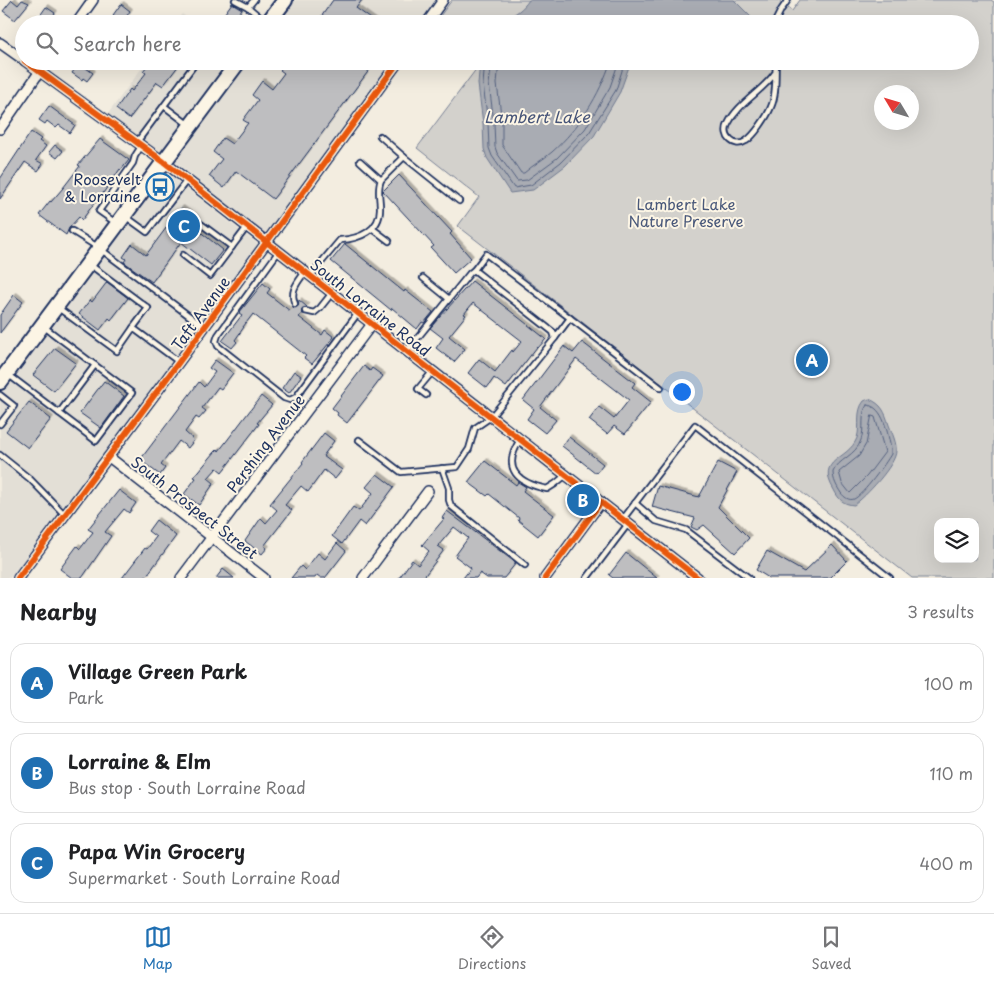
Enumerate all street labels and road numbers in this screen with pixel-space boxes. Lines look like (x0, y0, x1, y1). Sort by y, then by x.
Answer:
street label: South Lorraine Road (306, 253, 436, 361)
street label: Taft Avenue (165, 271, 235, 355)
street label: Pershing Avenue (220, 389, 310, 497)
street label: South Prospect Street (127, 450, 263, 564)

